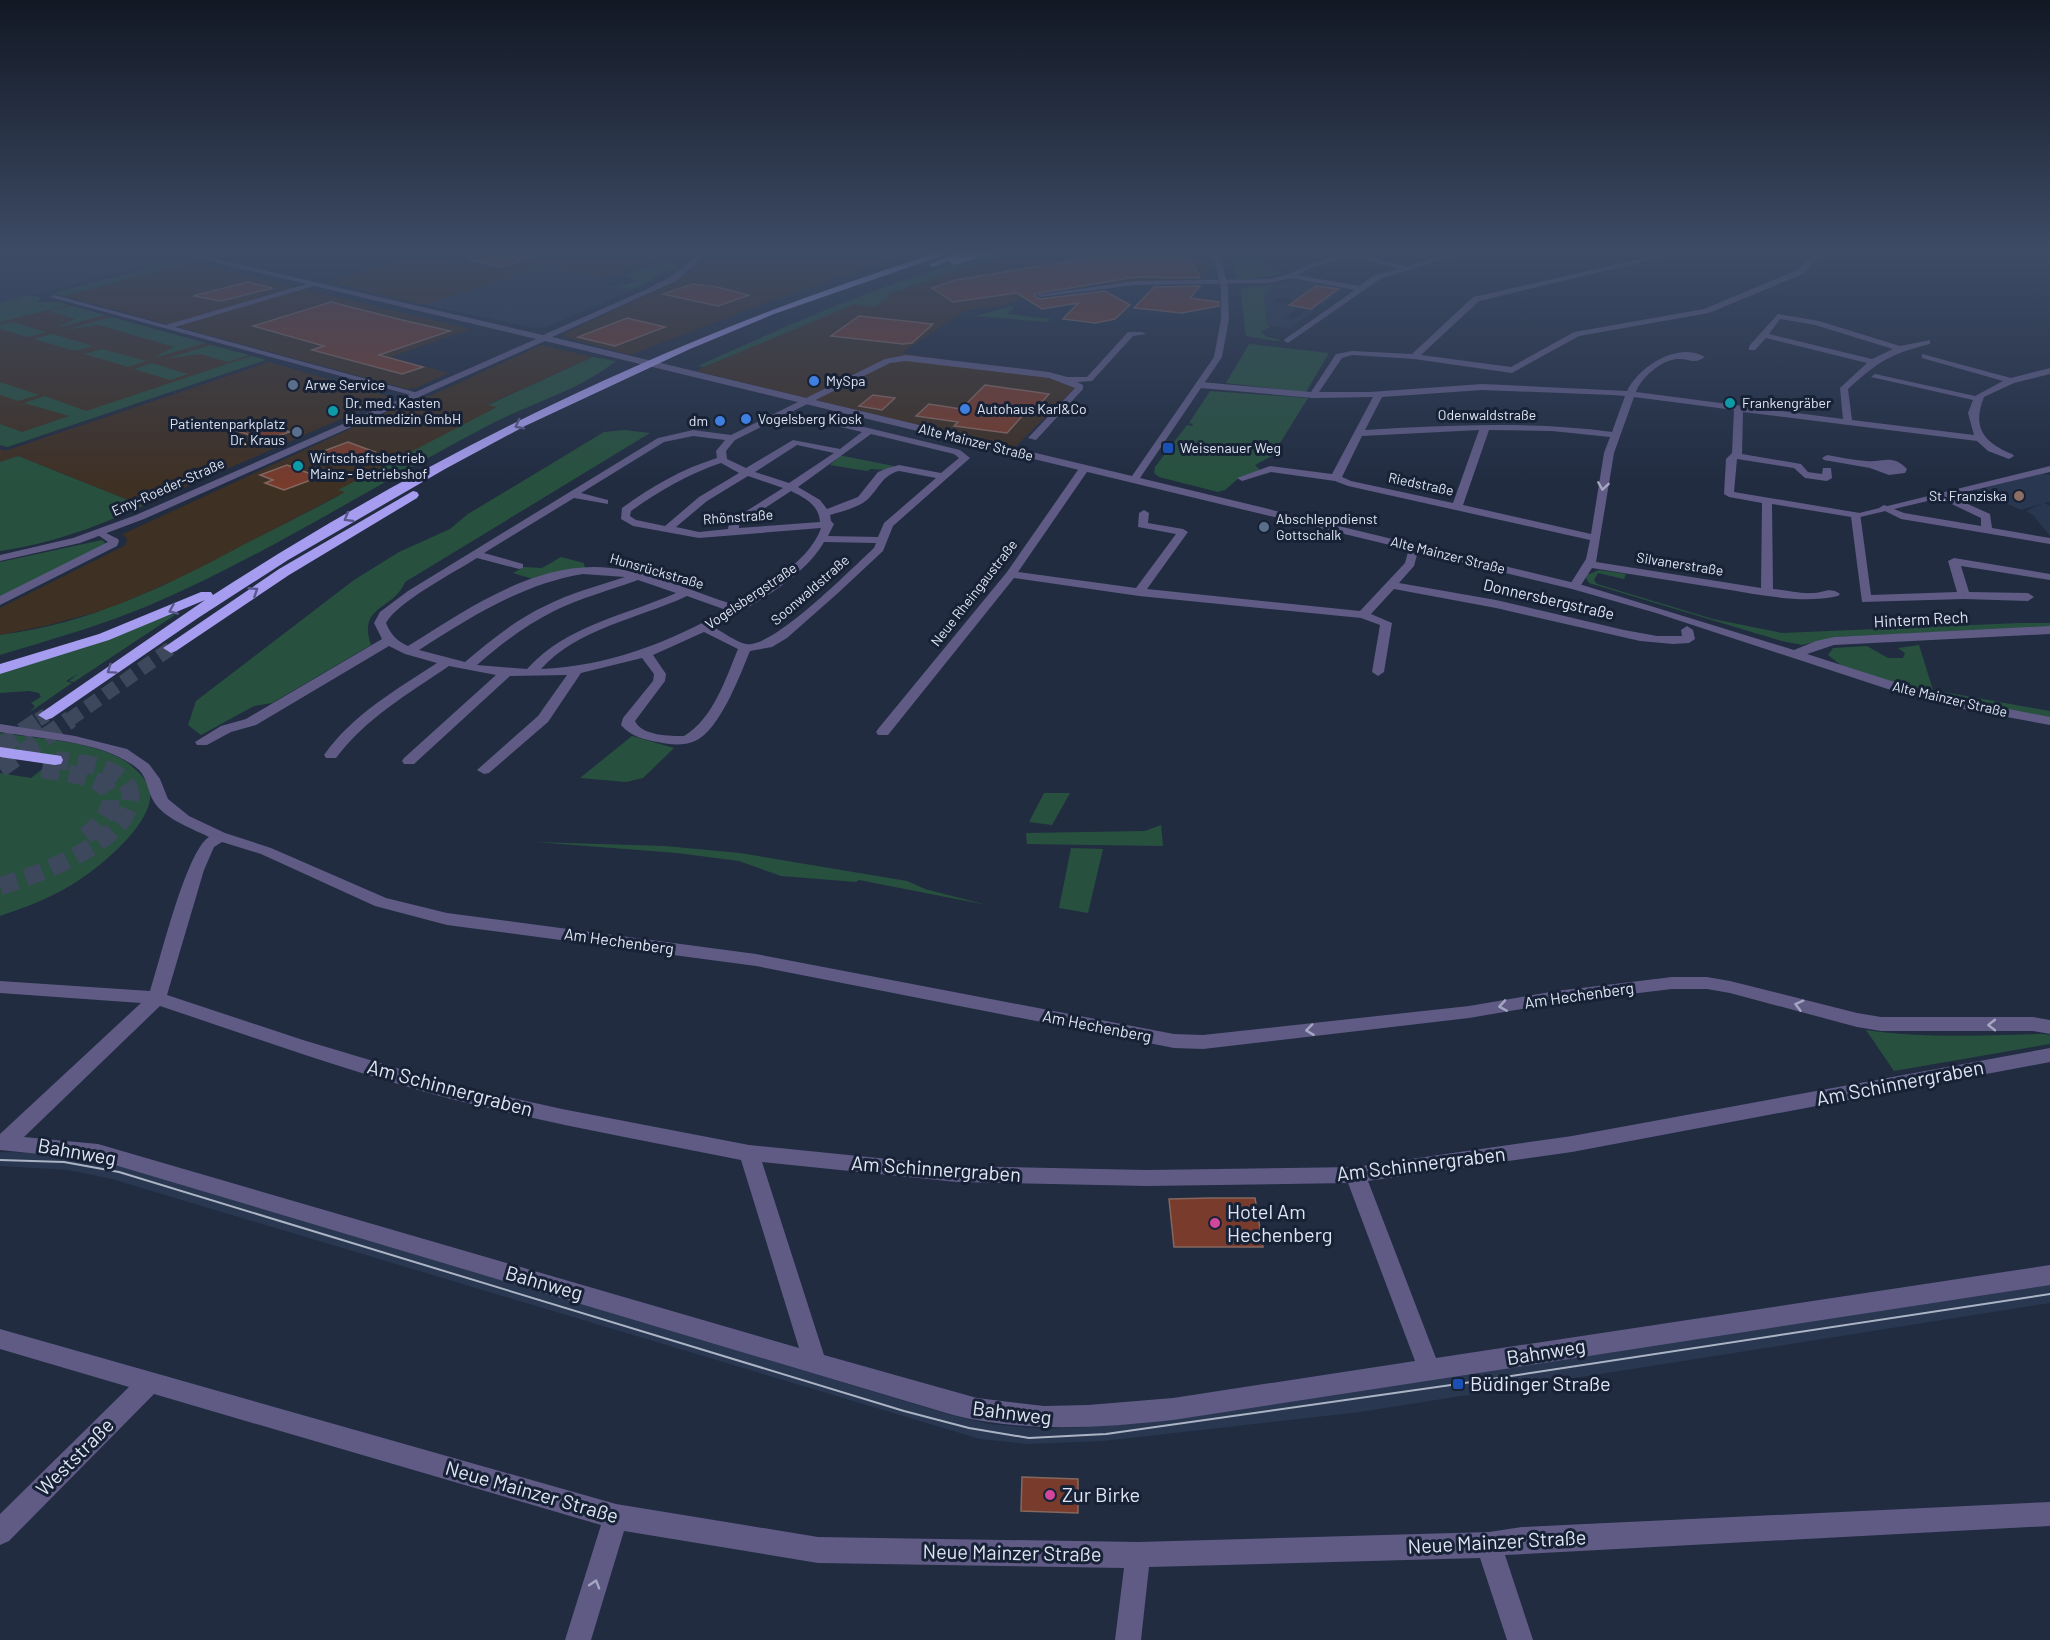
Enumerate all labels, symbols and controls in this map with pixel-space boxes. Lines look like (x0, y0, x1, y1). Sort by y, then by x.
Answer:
place label: MySpa (826, 372, 866, 389)
marker: MySpa (807, 374, 821, 388)
place label: Arwe Service (305, 376, 385, 393)
marker: Arwe Service (286, 378, 300, 392)
place label: Dr. med. Kasten Hautmedizin GmbH (345, 394, 461, 427)
place label: Frankengräber (1742, 394, 1831, 411)
marker: Frankengräber (1723, 396, 1737, 410)
place label: Autohaus Karl&Co (977, 400, 1087, 417)
marker: Autohaus Karl&Co (958, 402, 972, 416)
marker: Dr. med. Kasten Hautmedizin GmbH (326, 404, 340, 418)
street label: Odenwaldstraße (1438, 406, 1536, 423)
place label: Vogelsberg Kiosk (758, 410, 862, 427)
place label: dm (689, 412, 708, 429)
marker: Vogelsberg Kiosk (739, 412, 753, 426)
marker: dm (713, 414, 727, 428)
place label: Patientenparkplatz Dr. Kraus (170, 415, 285, 448)
one-way arrow (515, 418, 526, 429)
street label: Alte Mainzer Straße (917, 419, 1035, 464)
marker: Patientenparkplatz Dr. Kraus (290, 425, 304, 439)
place label: Weisenauer Weg (1180, 439, 1281, 456)
marker: Weisenauer Weg (1161, 441, 1175, 455)
place label: Wirtschaftsbetrieb Mainz - Betriebshof (310, 449, 427, 482)
street label: Emy-Roeder-Straße (109, 454, 227, 519)
marker: Wirtschaftsbetrieb Mainz - Betriebshof (291, 459, 305, 473)
street label: Riedstraße (1387, 468, 1455, 499)
one-way arrow (1598, 482, 1610, 491)
place label: St. Franziska (1929, 487, 2007, 504)
marker: St. Franziska (2012, 489, 2026, 503)
street label: Rhönstraße (702, 506, 774, 527)
place label: Abschleppdienst Gottschalk (1276, 510, 1378, 543)
one-way arrow (344, 511, 354, 523)
marker: Abschleppdienst Gottschalk (1257, 520, 1271, 534)
street label: Alte Mainzer Straße (1389, 532, 1507, 577)
street label: Neue Rheingaustraße (927, 536, 1021, 649)
street label: Silvanerstraße (1635, 548, 1725, 579)
street label: Hunsrückstraße (608, 549, 706, 592)
street label: Soonwaldstraße (767, 551, 852, 628)
street label: Vogelsbergstraße (702, 559, 800, 632)
street label: Donnersbergstraße (1482, 574, 1616, 623)
one-way arrow (247, 587, 258, 598)
one-way arrow (169, 603, 180, 615)
street label: Hinterm Rech (1873, 607, 1969, 630)
one-way arrow (106, 663, 117, 674)
street label: Alte Mainzer Straße (1891, 677, 2009, 720)
street label: Am Hechenberg (563, 923, 675, 958)
street label: Am Hechenberg (1523, 977, 1635, 1012)
one-way arrow (1499, 1000, 1508, 1012)
one-way arrow (1794, 1000, 1804, 1013)
street label: Am Hechenberg (1041, 1006, 1153, 1045)
one-way arrow (1987, 1018, 1996, 1031)
one-way arrow (1305, 1023, 1314, 1036)
street label: Am Schinnergraben (365, 1053, 536, 1121)
street label: Am Schinnergraben (1814, 1054, 1986, 1110)
street label: Bahnweg (36, 1132, 118, 1170)
street label: Am Schinnergraben (1335, 1141, 1507, 1185)
street label: Am Schinnergraben (850, 1150, 1022, 1186)
place label: Hotel Am Hechenberg (1227, 1199, 1332, 1246)
marker: Hotel Am Hechenberg (1208, 1216, 1222, 1230)
street label: Bahnweg (503, 1260, 586, 1305)
street label: Bahnweg (1505, 1333, 1587, 1369)
place label: Büdinger Straße (1470, 1371, 1611, 1395)
marker: Büdinger Straße (1451, 1377, 1465, 1391)
street label: Bahnweg (971, 1395, 1053, 1429)
street label: Weststraße (30, 1412, 118, 1500)
street label: Neue Mainzer Straße (443, 1455, 622, 1527)
place label: Zur Birke (1062, 1482, 1140, 1506)
marker: Zur Birke (1043, 1488, 1057, 1502)
street label: Neue Mainzer Straße (1407, 1524, 1587, 1558)
street label: Neue Mainzer Straße (922, 1538, 1102, 1566)
one-way arrow (588, 1579, 600, 1590)

